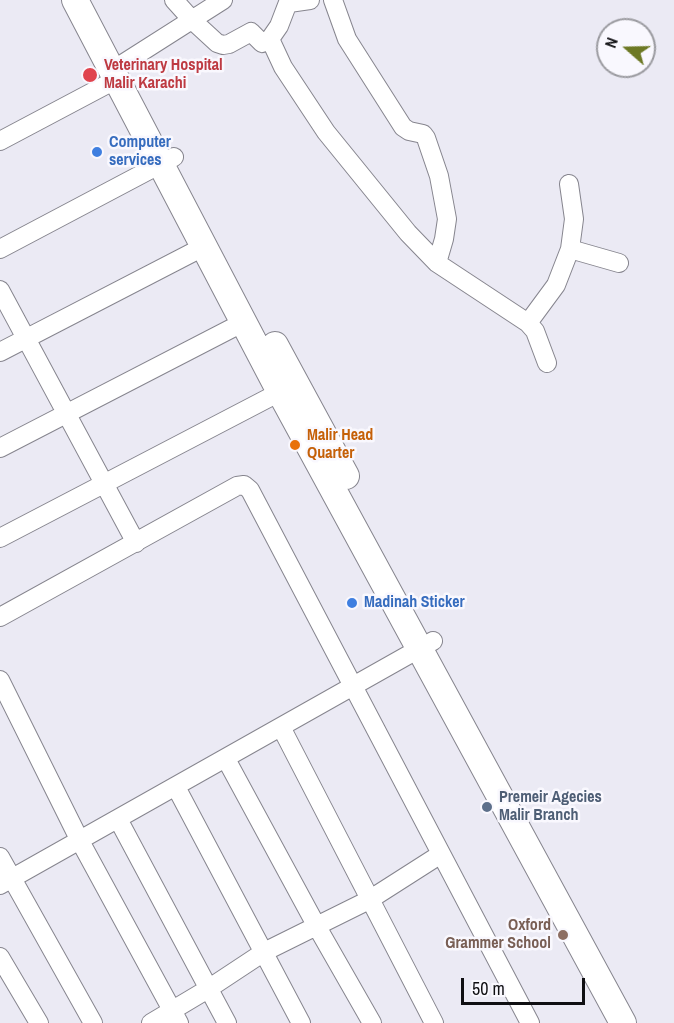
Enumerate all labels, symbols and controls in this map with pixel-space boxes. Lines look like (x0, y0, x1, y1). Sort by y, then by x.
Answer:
north arrow (596, 18, 656, 78)
text: N (599, 34, 623, 51)
place label: Veterinary Hospital Malir Karachi (104, 56, 223, 94)
marker: Veterinary Hospital Malir Karachi (81, 66, 99, 84)
place label: Computer services (109, 133, 171, 171)
marker: Computer services (90, 145, 104, 159)
place label: Malir Head Quarter (307, 426, 373, 464)
marker: Malir Head Quarter (288, 438, 302, 452)
place label: Madinah Sticker (364, 593, 465, 613)
marker: Madinah Sticker (345, 596, 359, 610)
place label: Premeir Agecies Malir Branch (499, 788, 602, 826)
marker: Premeir Agecies Malir Branch (480, 800, 494, 814)
place label: Oxford Grammer School (445, 916, 551, 954)
marker: Oxford Grammer School (556, 928, 570, 942)
scale bar (464, 966, 588, 1004)
text: 50 m (472, 976, 505, 1001)

